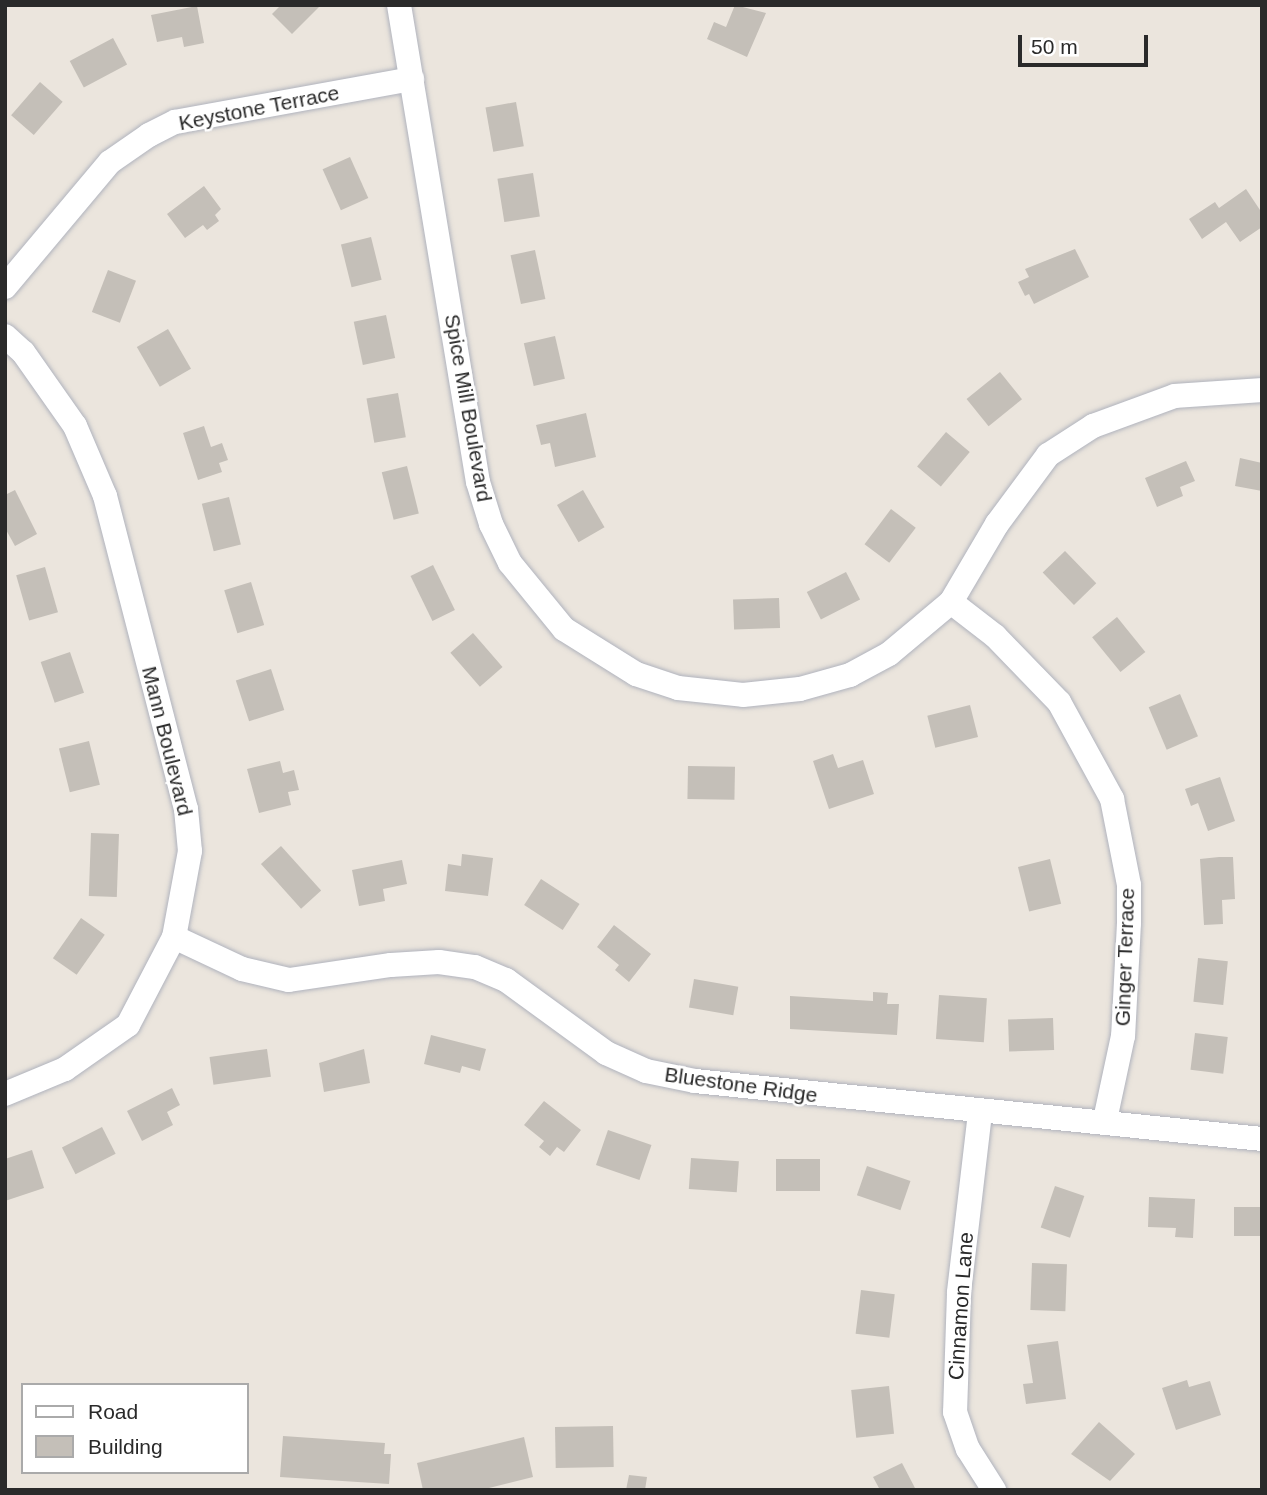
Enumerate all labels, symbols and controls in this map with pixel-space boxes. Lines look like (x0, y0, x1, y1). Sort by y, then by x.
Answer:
scale bar (1022, 21, 1152, 65)
text: 50 m (1031, 35, 1078, 58)
street label: Keystone Terrace (176, 80, 342, 136)
street label: Spice Mill Boulevard (439, 312, 497, 504)
street label: Mann Boulevard (136, 664, 198, 818)
street label: Ginger Terrace (1110, 887, 1140, 1027)
street label: Bluestone Ridge (663, 1062, 819, 1108)
street label: Cinnamon Lane (943, 1231, 979, 1381)
legend (21, 1383, 248, 1474)
text: Road (88, 1400, 138, 1423)
text: Building (88, 1435, 163, 1458)

